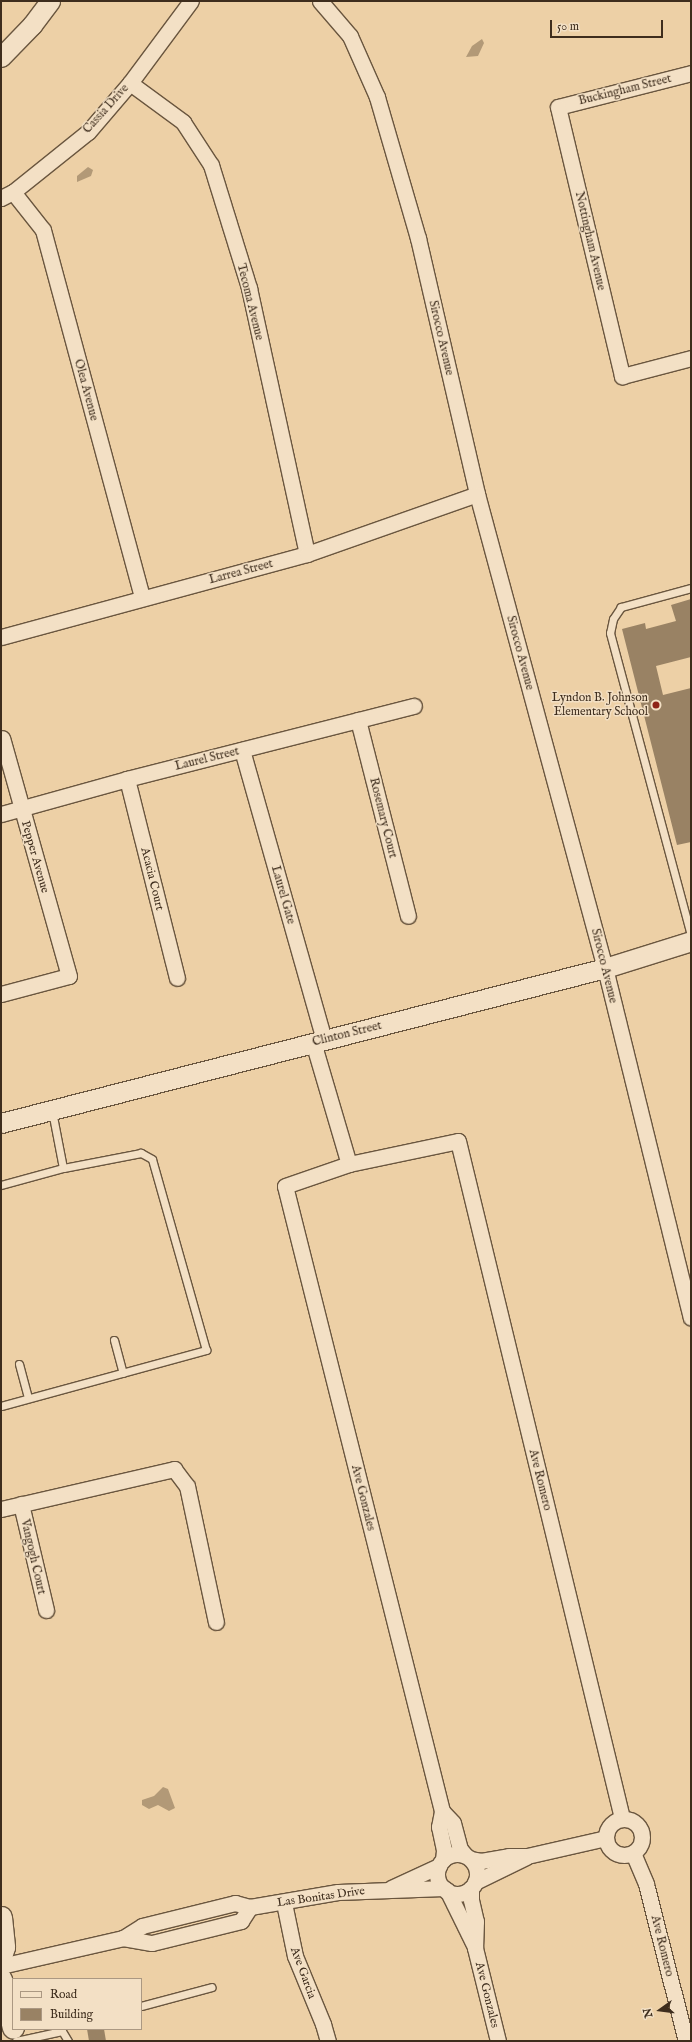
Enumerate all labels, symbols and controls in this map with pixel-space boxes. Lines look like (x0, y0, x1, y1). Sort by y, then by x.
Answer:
scale bar (552, 12, 665, 38)
text: 50 m (557, 19, 579, 34)
street label: Buckingham Street (577, 72, 673, 108)
street label: Cassia Drive (80, 81, 132, 137)
street label: Nottingham Avenue (572, 190, 608, 292)
street label: Tecoma Avenue (234, 262, 266, 342)
street label: Sirocco Avenue (425, 299, 457, 377)
street label: Olea Avenue (71, 358, 101, 422)
street label: Larrea Street (207, 557, 275, 587)
street label: Sirocco Avenue (503, 614, 537, 692)
place label: Lyndon B. Johnson Elementary School (552, 691, 648, 719)
marker: Lyndon B. Johnson Elementary School (651, 700, 661, 710)
street label: Laurel Street (173, 744, 241, 774)
street label: Rosemary Court (366, 776, 400, 860)
street label: Pepper Avenue (18, 819, 52, 895)
street label: Acacia Court (137, 846, 167, 912)
street label: Laurel Gate (268, 864, 298, 926)
street label: Sirocco Avenue (588, 927, 620, 1005)
street label: Clinton Street (311, 1018, 383, 1050)
street label: Ave Romero (525, 1448, 555, 1512)
street label: Ave Gonzales (348, 1464, 378, 1532)
street label: Vangogh Court (17, 1518, 49, 1596)
street label: Las Bonitas Drive (276, 1884, 366, 1910)
street label: Ave Romero (647, 1914, 677, 1978)
street label: Ave Garcia (287, 1945, 319, 2001)
street label: Ave Gonzales (472, 1961, 502, 2029)
legend (12, 1978, 142, 2030)
text: Road (50, 1987, 77, 2002)
north arrow (640, 1990, 680, 2030)
text: Building (50, 2007, 93, 2022)
text: N (640, 2007, 656, 2019)

